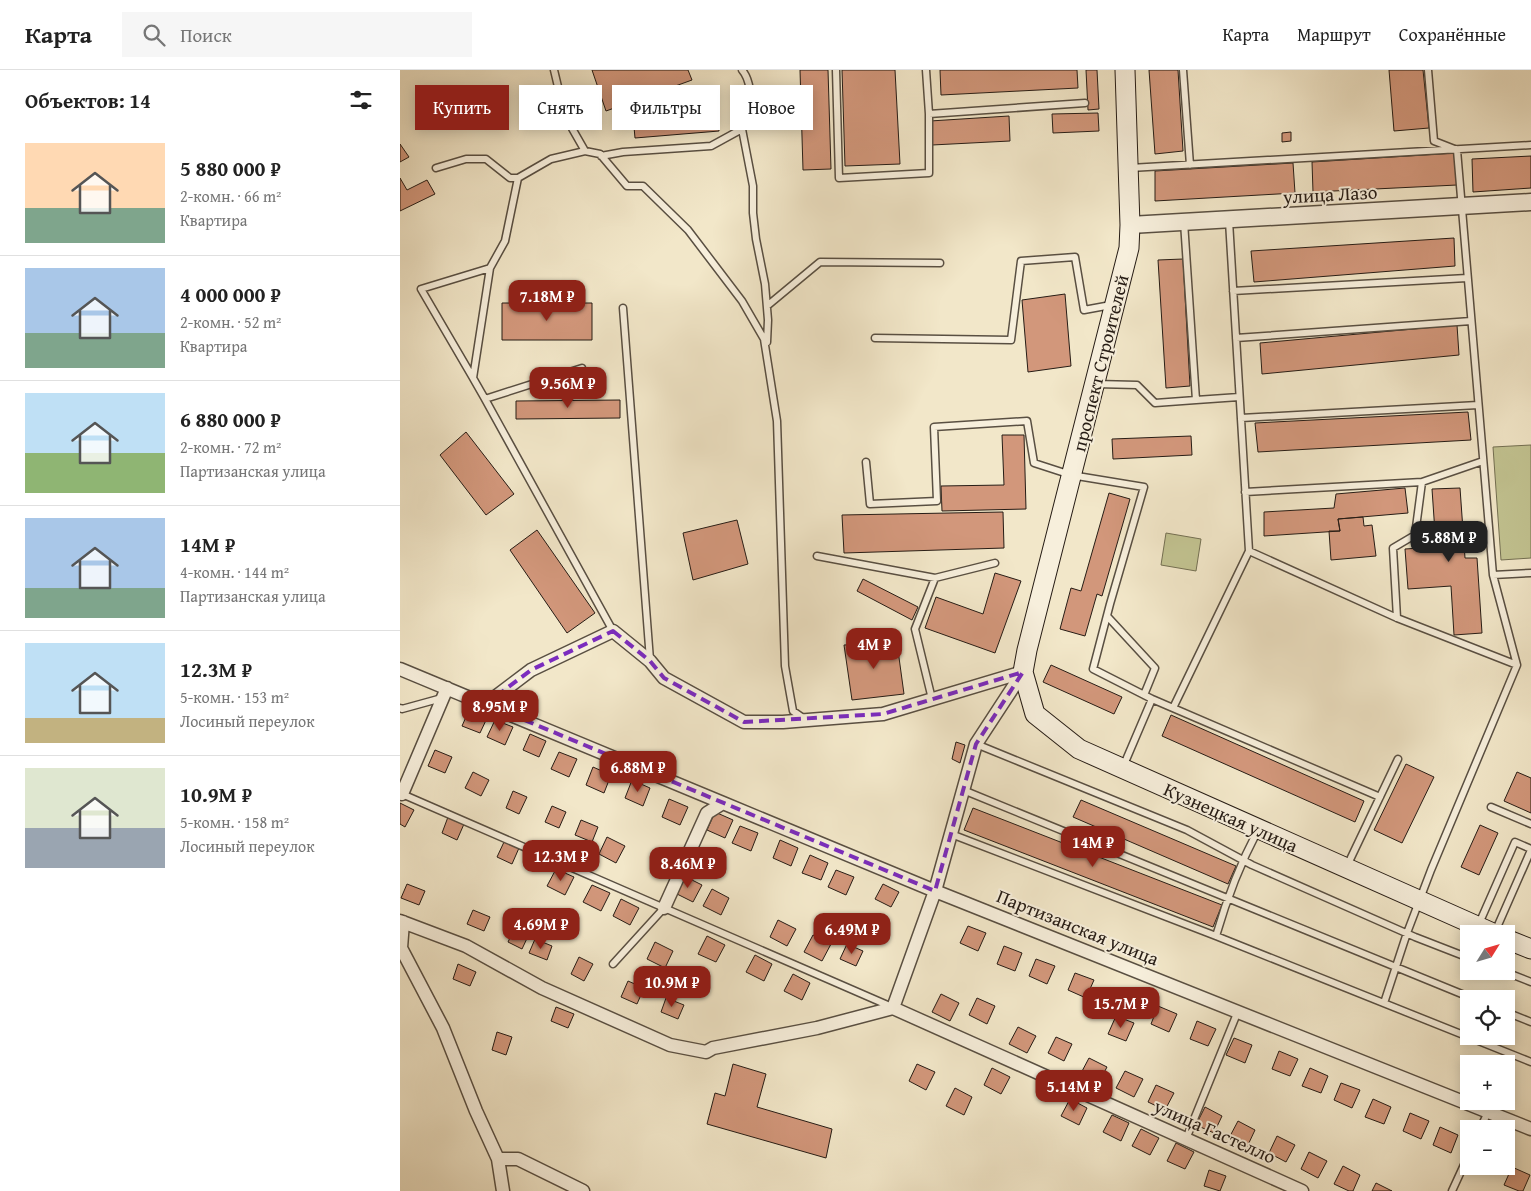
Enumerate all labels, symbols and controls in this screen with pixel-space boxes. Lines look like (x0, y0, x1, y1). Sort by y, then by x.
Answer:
search box (122, 12, 472, 57)
text: Карта (25, 17, 92, 52)
icon: search (140, 21, 168, 49)
text: Поиск (180, 21, 232, 49)
text: Карта (1223, 21, 1269, 48)
text: Маршрут (1297, 21, 1371, 48)
text: Сохранённые (1399, 21, 1506, 48)
text: Объектов: 14 (25, 85, 151, 116)
chip: Купить (415, 85, 509, 130)
chip: Снять (519, 85, 602, 130)
chip: Фильтры (612, 85, 720, 130)
chip: Новое (730, 85, 813, 130)
icon: filters (347, 86, 375, 114)
text: 5 880 000 ₽ (180, 153, 281, 184)
icon: home (65, 163, 125, 223)
street label: улица Лазо (1281, 178, 1378, 211)
text: 2-комн. · 66 m² (180, 184, 281, 208)
text: Квартира (180, 208, 247, 232)
street label: проспект Строителей (1064, 272, 1136, 454)
text: 4 000 000 ₽ (180, 279, 281, 310)
pin: 7.18M ₽ (501, 280, 593, 322)
text: 7.18M ₽ (520, 284, 574, 308)
icon: home (65, 288, 125, 348)
text: 2-комн. · 52 m² (180, 310, 281, 334)
text: Квартира (180, 334, 247, 358)
pin: 9.56M ₽ (522, 366, 614, 409)
text: 9.56M ₽ (541, 371, 595, 395)
text: 6 880 000 ₽ (180, 404, 281, 435)
icon: home (65, 413, 125, 473)
text: 2-комн. · 72 m² (180, 435, 281, 459)
text: Партизанская улица (180, 459, 326, 483)
pin: 5.88M ₽ (1403, 520, 1495, 563)
text: 5.88M ₽ (1422, 525, 1476, 549)
text: 14M ₽ (180, 529, 235, 560)
icon: home (65, 538, 125, 598)
text: 4-комн. · 144 m² (180, 560, 289, 584)
text: Партизанская улица (180, 584, 326, 608)
pin: 4M ₽ (844, 628, 904, 670)
text: 4M ₽ (857, 632, 891, 656)
text: 12.3M ₽ (180, 654, 252, 685)
icon: home (65, 663, 125, 723)
text: 5-комн. · 153 m² (180, 685, 289, 709)
pin: 8.95M ₽ (454, 690, 546, 732)
text: 8.95M ₽ (473, 694, 527, 718)
text: Лосиный переулок (180, 709, 315, 733)
pin: 6.88M ₽ (592, 750, 684, 793)
text: 6.88M ₽ (611, 755, 665, 779)
street label: Кузнецкая улица (1159, 775, 1303, 859)
text: 10.9M ₽ (180, 779, 252, 810)
icon: home (65, 788, 125, 848)
text: 5-комн. · 158 m² (180, 810, 289, 834)
pin: 14M ₽ (1058, 826, 1128, 868)
text: 14M ₽ (1072, 830, 1114, 854)
text: Лосиный переулок (180, 834, 315, 858)
pin: 12.3M ₽ (515, 840, 607, 882)
text: 12.3M ₽ (534, 844, 588, 868)
pin: 8.46M ₽ (642, 846, 734, 889)
text: 8.46M ₽ (661, 851, 715, 875)
street label: Партизанская улица (993, 882, 1163, 972)
pin: 4.69M ₽ (495, 908, 587, 950)
text: 4.69M ₽ (514, 912, 568, 936)
pin: 6.49M ₽ (806, 912, 898, 955)
text: 6.49M ₽ (825, 917, 879, 941)
north arrow (1460, 925, 1515, 980)
map controls (1460, 925, 1515, 1175)
pin: 10.9M ₽ (626, 966, 718, 1008)
text: 10.9M ₽ (645, 970, 699, 994)
pin: 15.7M ₽ (1075, 986, 1167, 1029)
button: locate (1460, 990, 1515, 1045)
text: 15.7M ₽ (1094, 991, 1148, 1015)
button: + (1460, 1055, 1515, 1110)
pin: 5.14M ₽ (1028, 1070, 1120, 1112)
text: 5.14M ₽ (1047, 1074, 1101, 1098)
street label: улица Гастелло (1149, 1091, 1280, 1170)
button: − (1460, 1120, 1515, 1175)

